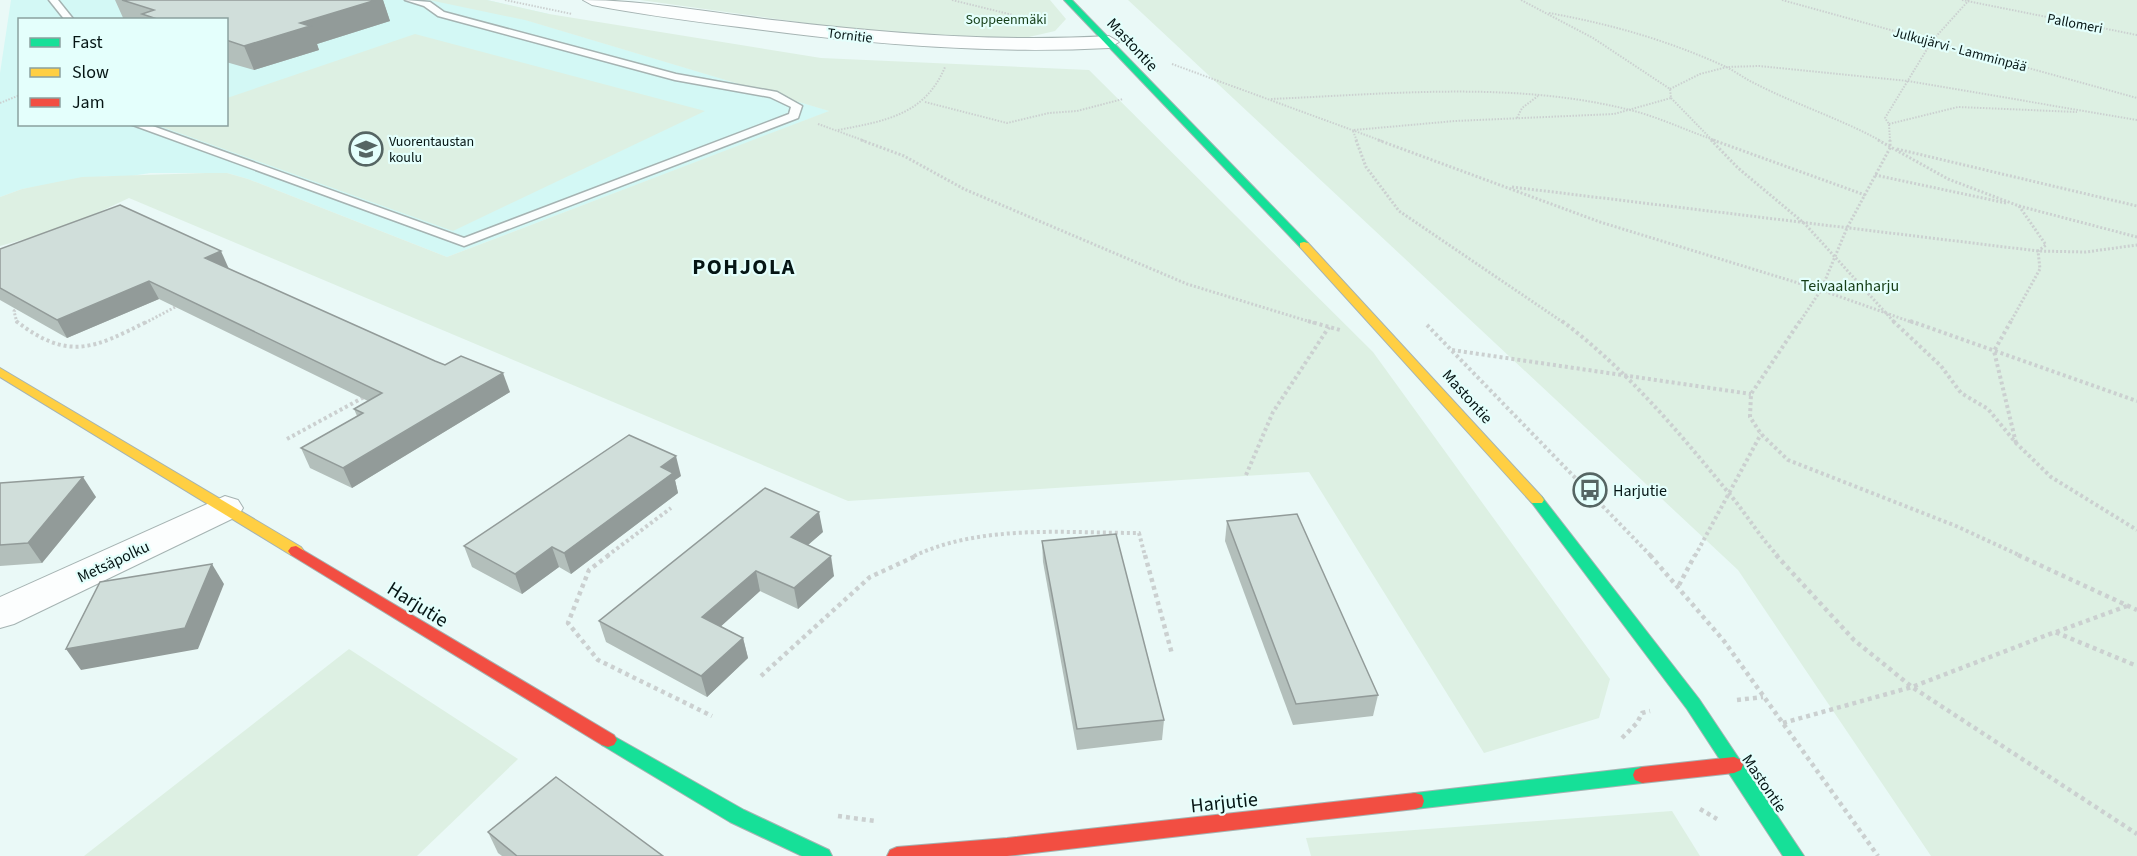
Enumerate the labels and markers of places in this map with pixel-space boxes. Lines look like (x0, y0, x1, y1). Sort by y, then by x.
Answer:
school or university icon: Vuorentaustan koulu (348, 131, 384, 167)
place label: Vuorentaustan koulu (389, 132, 474, 168)
bus stop icon: Harjutie (1572, 472, 1608, 508)
place label: Harjutie (1613, 480, 1667, 502)

